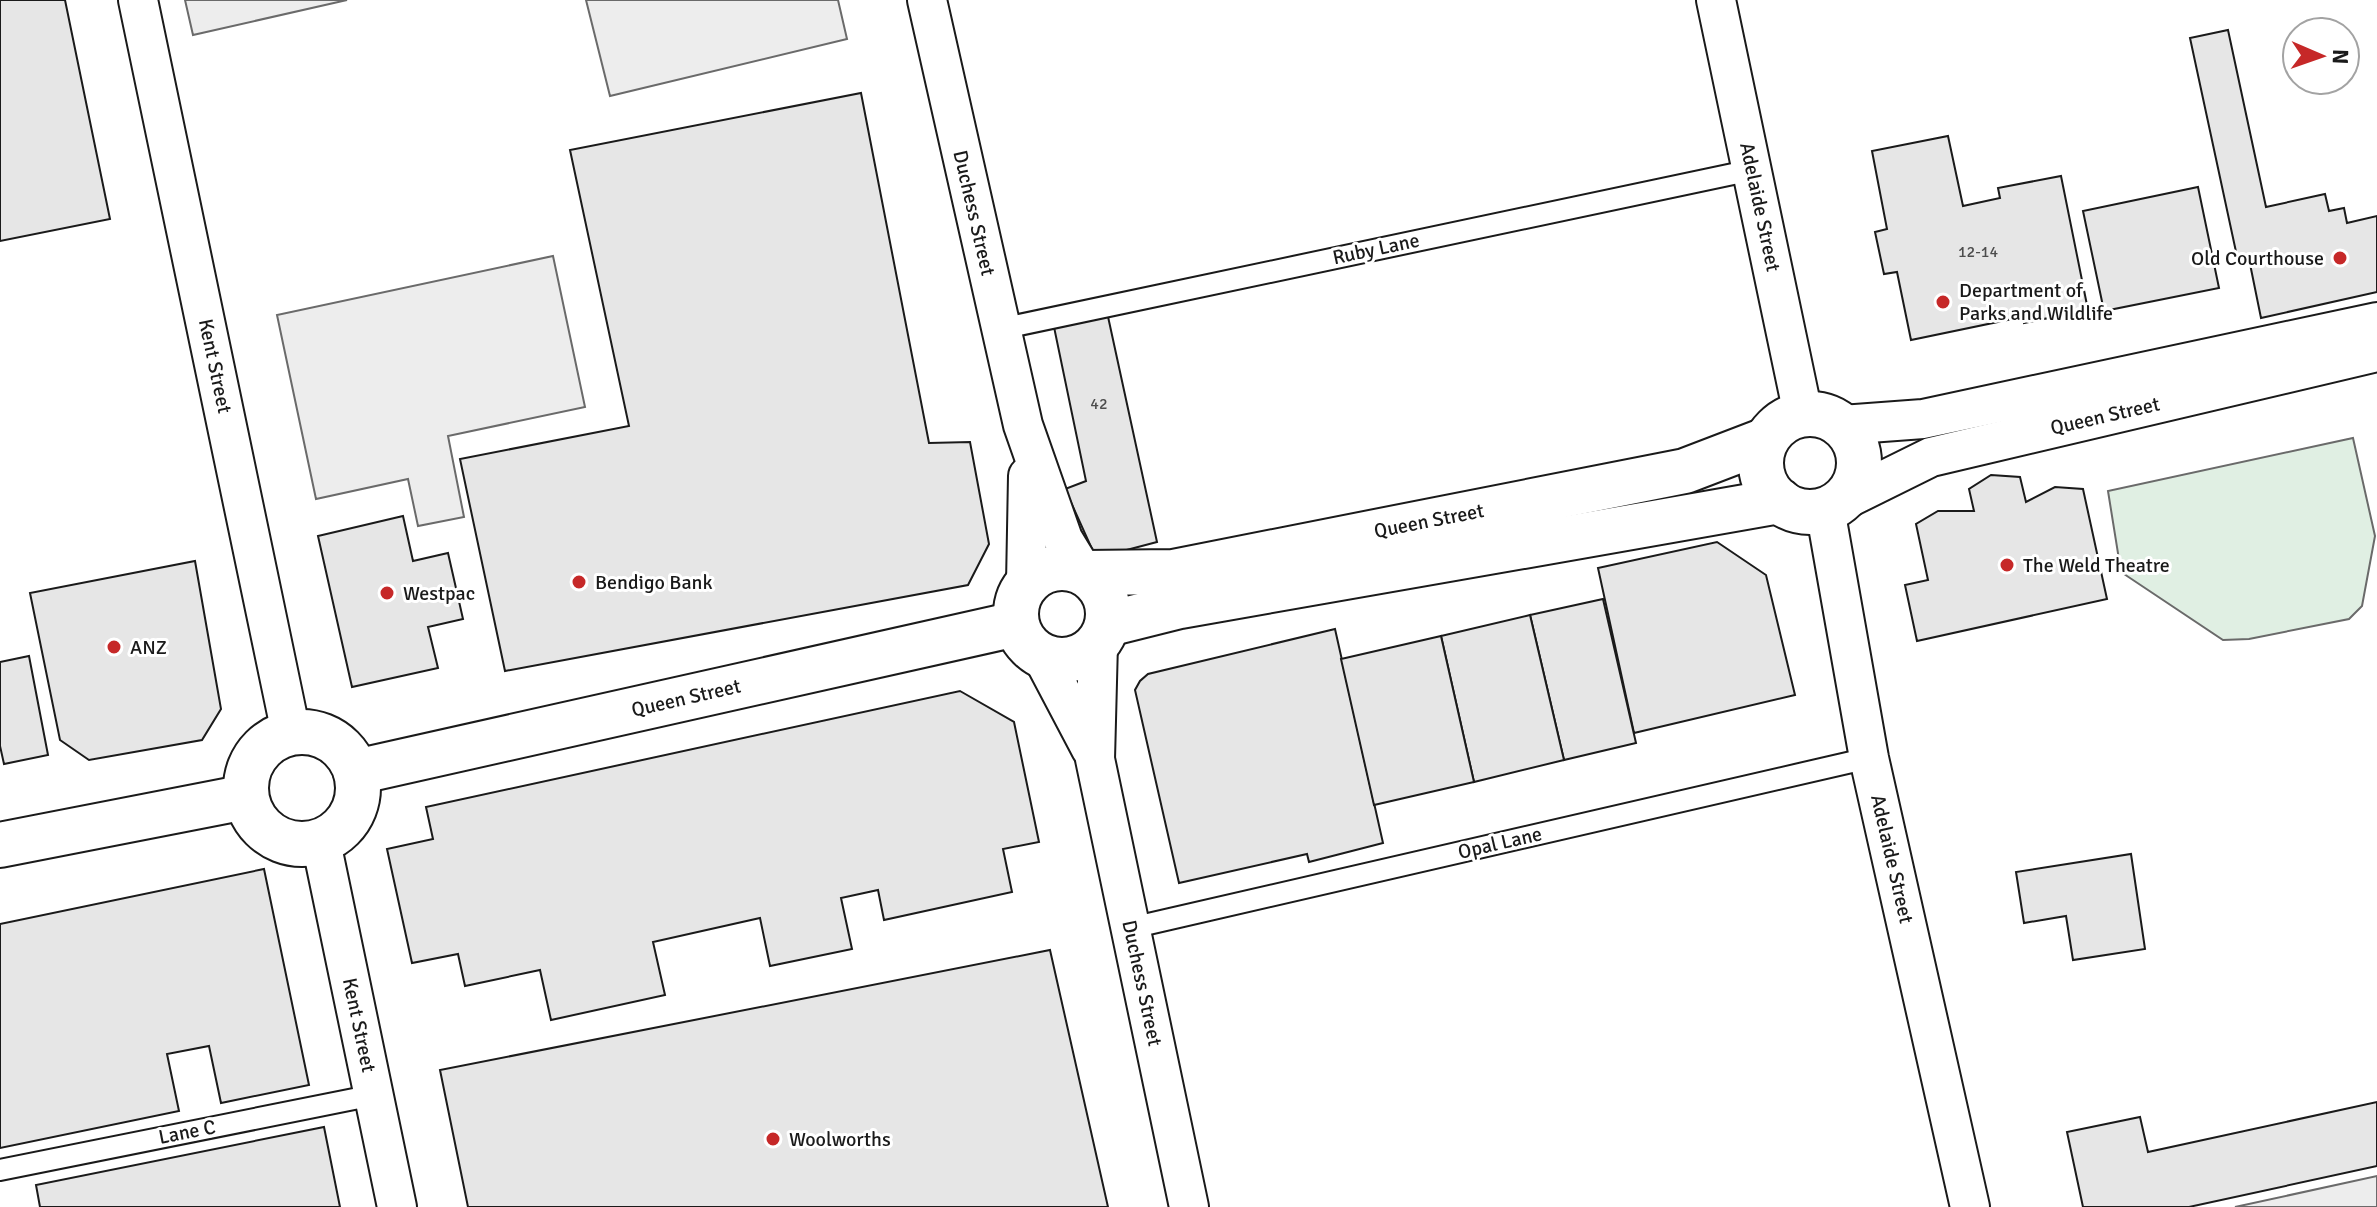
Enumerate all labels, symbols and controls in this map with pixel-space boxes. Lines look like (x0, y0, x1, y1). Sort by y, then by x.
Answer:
north arrow (2281, 16, 2361, 96)
text: N (2327, 49, 2354, 65)
street label: Adelaide Street (1734, 140, 1786, 274)
street label: Duchess Street (947, 148, 1001, 278)
street label: Ruby Lane (1330, 228, 1422, 270)
house number: 12-14 (1958, 242, 1998, 262)
place label: Old Courthouse (2191, 246, 2324, 271)
marker: Old Courthouse (2331, 249, 2349, 267)
place label: Department of Parks and Wildlife (1959, 278, 2113, 326)
marker: Department of Parks and Wildlife (1934, 293, 1952, 311)
street label: Kent Street (193, 316, 237, 416)
street label: Queen Street (2048, 391, 2162, 441)
house number: 42 (1090, 394, 1108, 414)
street label: Queen Street (1372, 498, 1486, 544)
place label: The Weld Theatre (2023, 553, 2170, 578)
marker: The Weld Theatre (1998, 556, 2016, 574)
place label: Bendigo Bank (595, 570, 713, 595)
marker: Bendigo Bank (570, 573, 588, 591)
place label: Westpac (403, 581, 475, 606)
marker: Westpac (378, 584, 396, 602)
place label: ANZ (130, 635, 167, 660)
marker: ANZ (105, 638, 123, 656)
street label: Queen Street (629, 673, 743, 723)
street label: Adelaide Street (1865, 792, 1919, 926)
street label: Opal Lane (1456, 821, 1544, 865)
street label: Duchess Street (1116, 918, 1168, 1048)
street label: Kent Street (337, 975, 381, 1075)
street label: Lane C (156, 1114, 218, 1150)
place label: Woolworths (789, 1127, 891, 1152)
marker: Woolworths (764, 1130, 782, 1148)

